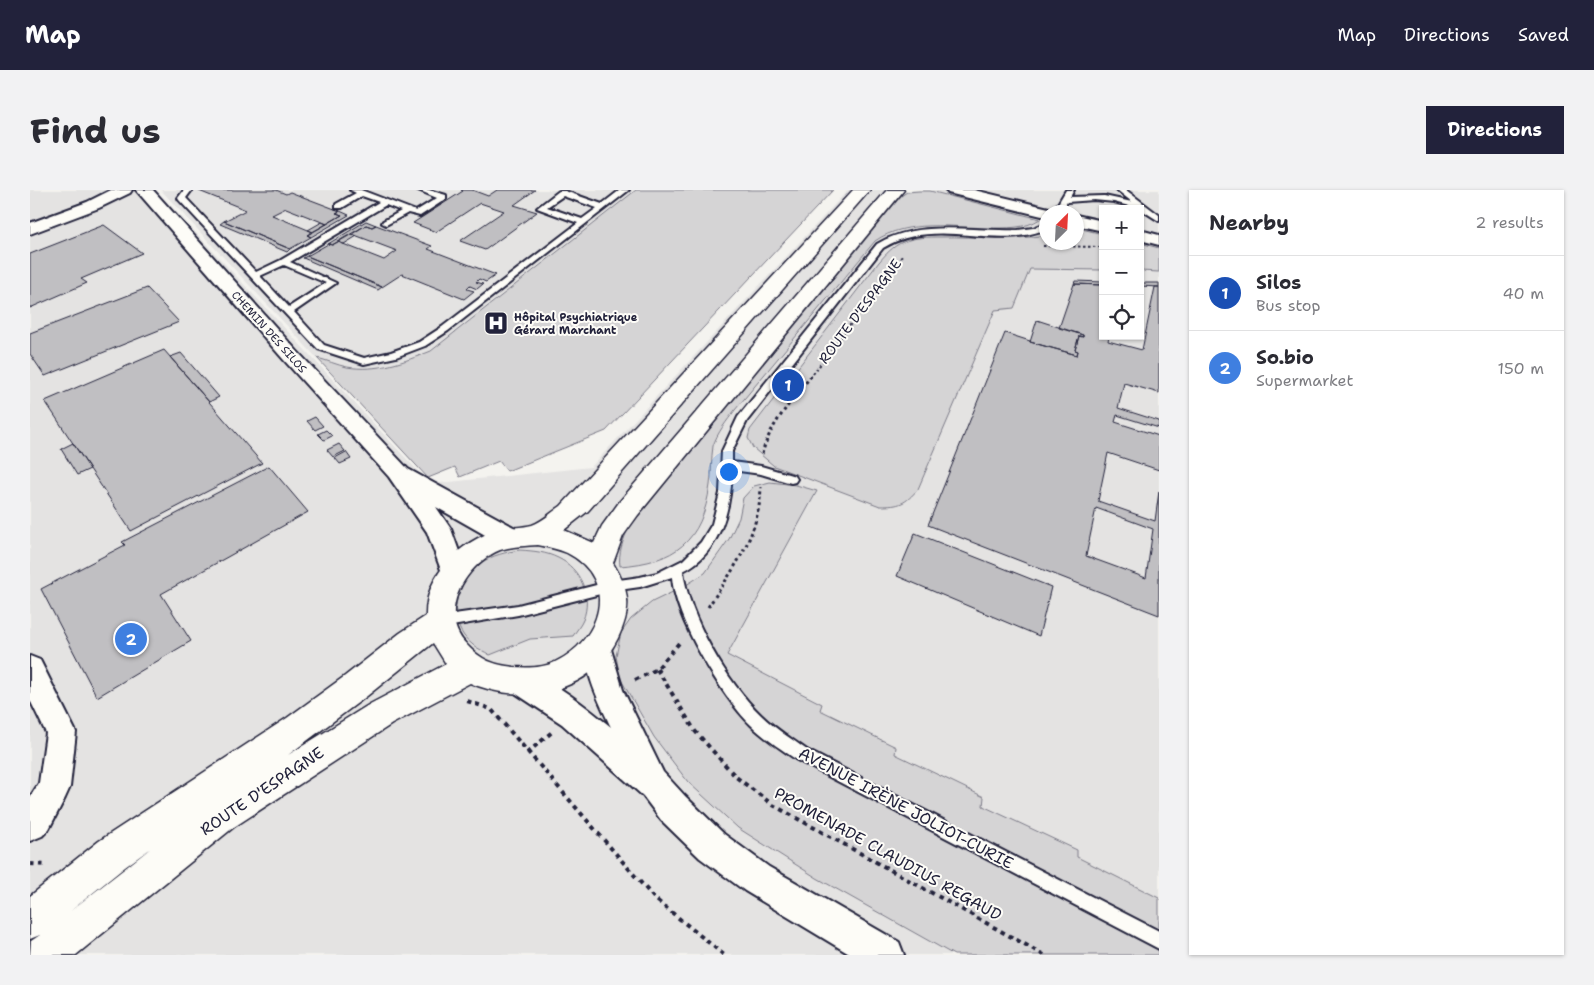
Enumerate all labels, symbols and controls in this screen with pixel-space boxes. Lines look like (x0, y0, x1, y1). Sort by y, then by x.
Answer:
text: Map (25, 19, 81, 51)
text: Map (1338, 23, 1376, 47)
text: Directions (1404, 23, 1490, 47)
text: Saved (1518, 23, 1569, 47)
button: Directions (1426, 106, 1564, 154)
text: Find us (30, 107, 161, 154)
north arrow (1039, 205, 1084, 250)
map controls (1099, 205, 1144, 340)
button: + (1099, 205, 1144, 250)
text: Nearby (1209, 209, 1289, 237)
text: 2 results (1475, 212, 1544, 233)
button: − (1099, 250, 1144, 295)
street label: ROUTE D'ESPAGNE (815, 255, 905, 367)
text: Silos (1256, 270, 1301, 295)
text: 1 (1221, 283, 1229, 304)
text: 40 m (1502, 283, 1544, 304)
street label: CHEMIN DES SILOS (228, 288, 310, 376)
button: locate (1099, 295, 1144, 340)
text: Bus stop (1256, 295, 1321, 316)
hospital icon: Hôpital Psychiatrique Gérard Marchant (483, 310, 509, 336)
place label: Hôpital Psychiatrique Gérard Marchant (514, 310, 638, 338)
text: So.bio (1256, 345, 1314, 370)
text: 2 (1219, 358, 1231, 379)
text: 150 m (1497, 358, 1544, 379)
pin: 1 (772, 366, 804, 404)
text: Supermarket (1256, 370, 1353, 391)
your location (716, 459, 742, 485)
pin: 2 (115, 620, 147, 658)
street label: ROUTE D'ESPAGNE (196, 742, 328, 840)
street label: AVENUE IRÈNE JOLIOT-CURIE (795, 742, 1017, 874)
street label: PROMENADE CLAUDIUS REGAUD (771, 783, 1005, 925)

